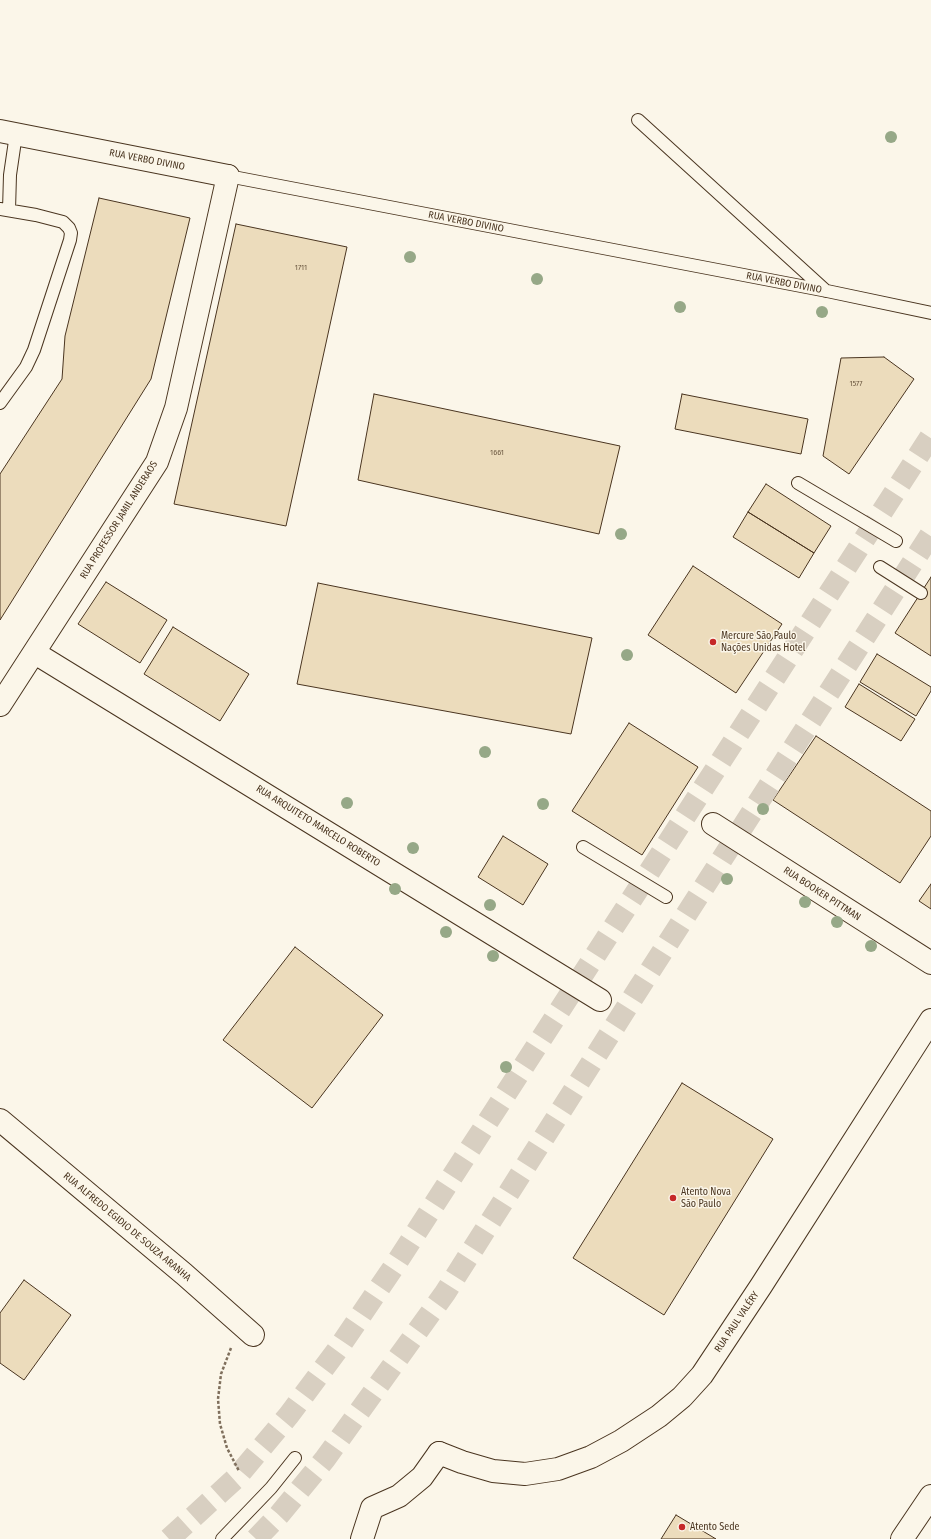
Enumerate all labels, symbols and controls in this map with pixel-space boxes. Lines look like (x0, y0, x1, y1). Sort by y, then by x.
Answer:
street label: RUA VERBO DIVINO (108, 147, 186, 173)
street label: RUA VERBO DIVINO (427, 209, 505, 235)
house number: 1711 (295, 263, 307, 273)
street label: RUA VERBO DIVINO (745, 270, 823, 296)
house number: 1577 (849, 379, 863, 389)
house number: 1661 (490, 448, 504, 458)
street label: RUA PROFESSOR JAMIL ANDERAOS (78, 459, 160, 581)
place label: Mercure São Paulo Nações Unidas Hotel (721, 630, 805, 654)
marker: Mercure São Paulo Nações Unidas Hotel (708, 637, 718, 647)
street label: RUA ARQUITETO MARCELO ROBERTO (254, 783, 382, 869)
street label: RUA BOOKER PITTMAN (781, 864, 863, 924)
street label: RUA ALFREDO EGIDIO DE SOUZA ARANHA (61, 1170, 193, 1284)
place label: Atento Nova São Paulo (681, 1186, 731, 1210)
marker: Atento Nova São Paulo (668, 1193, 678, 1203)
street label: RUA PAUL VALÉRY (712, 1289, 762, 1355)
place label: Atento Sede (690, 1521, 740, 1533)
marker: Atento Sede (677, 1522, 687, 1532)

